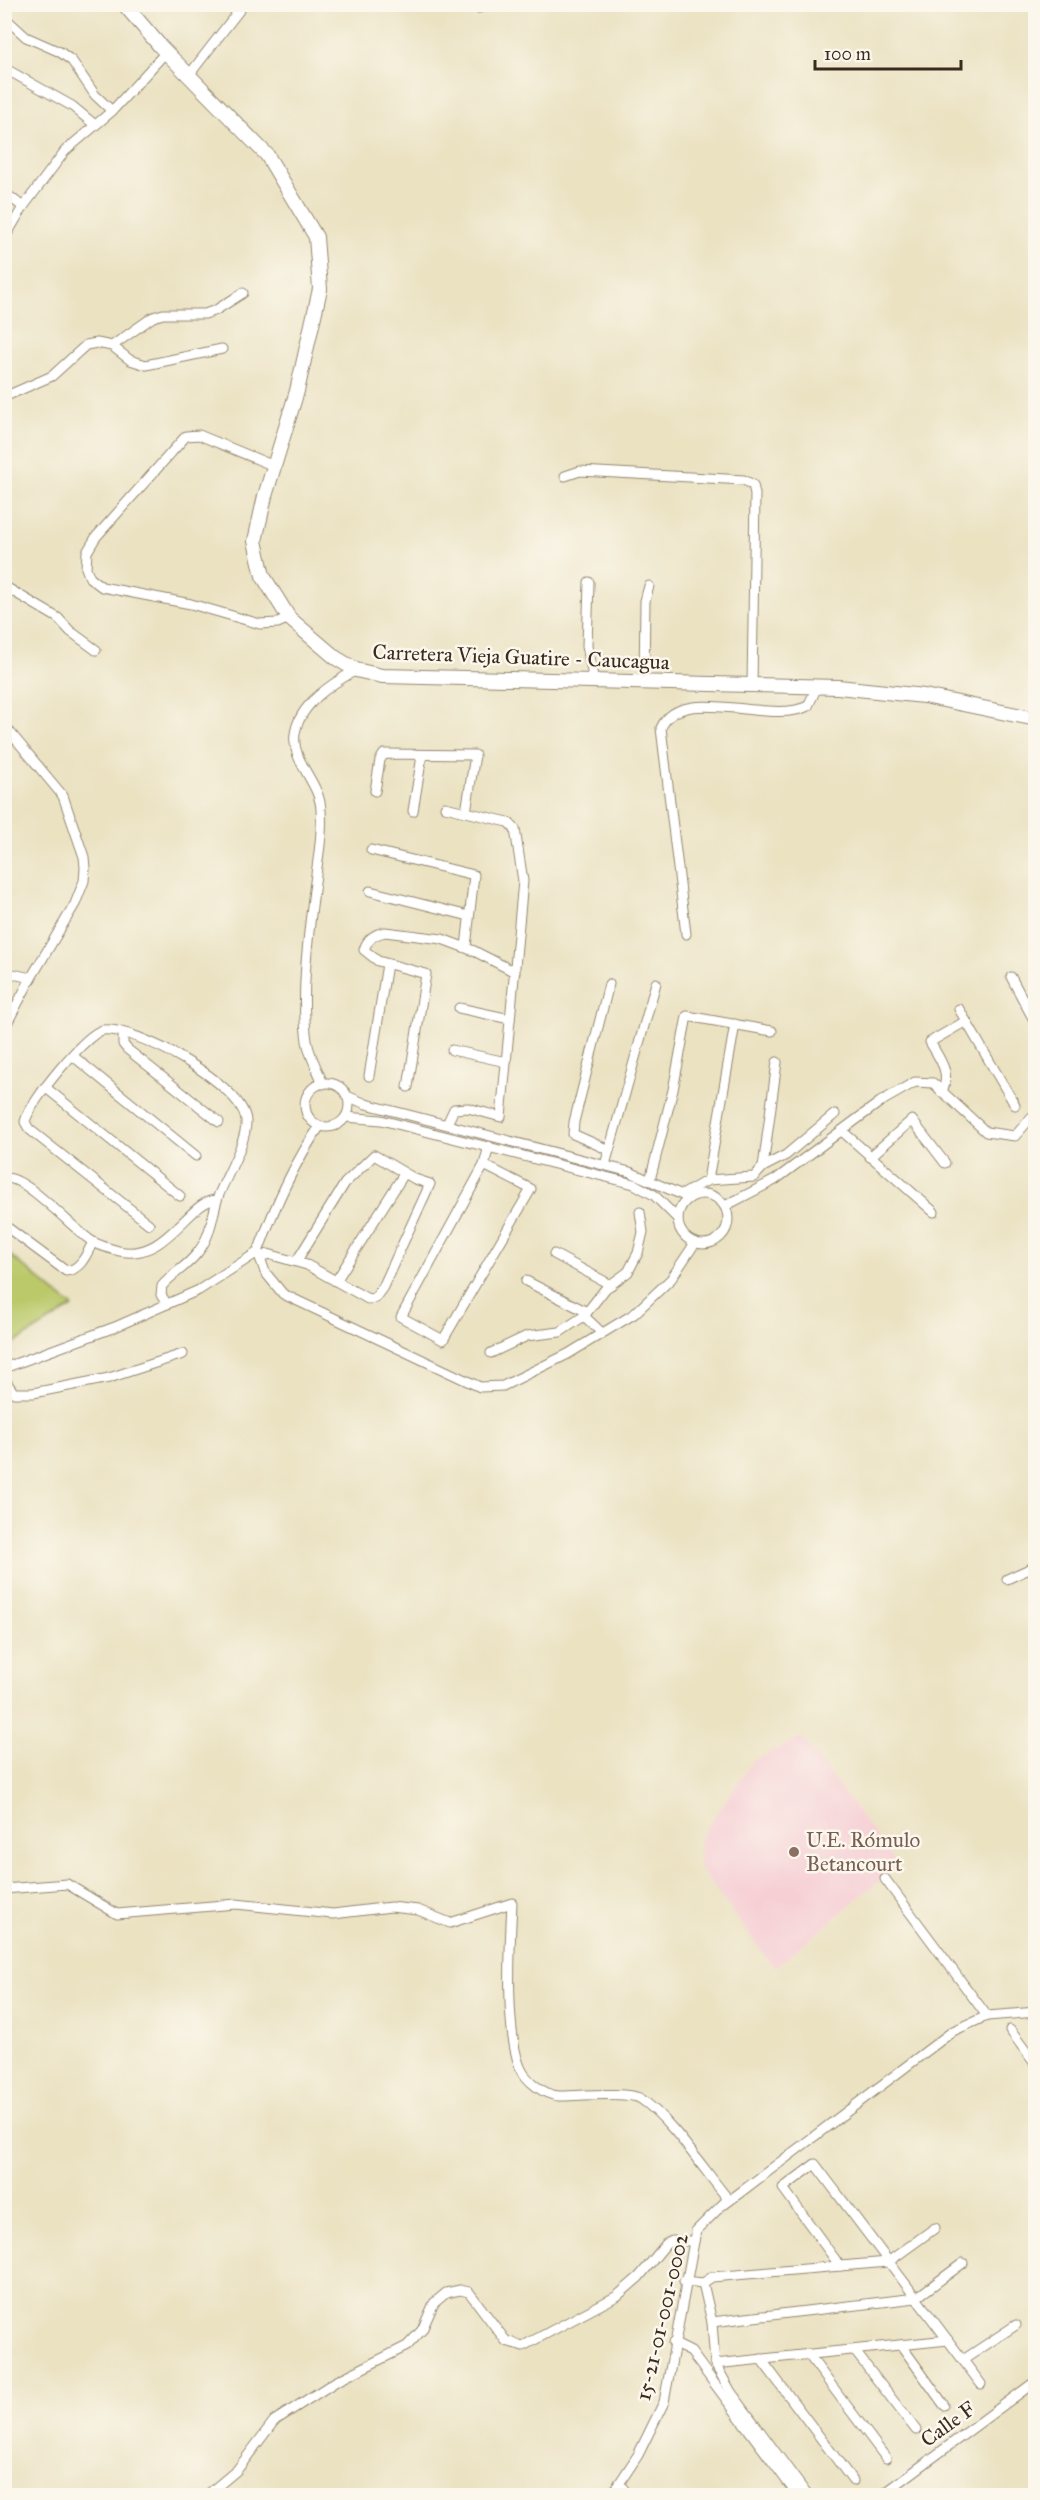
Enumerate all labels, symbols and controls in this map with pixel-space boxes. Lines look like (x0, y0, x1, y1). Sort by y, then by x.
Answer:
scale bar (815, 33, 960, 71)
text: 100 m (824, 43, 871, 65)
street label: Carretera Vieja Guatire - Caucagua (372, 639, 670, 675)
place label: U.E. Rómulo Betancourt (806, 1827, 921, 1877)
marker: U.E. Rómulo Betancourt (787, 1845, 801, 1859)
street label: 15-21-01-001-0002 (630, 2230, 694, 2403)
street label: Calle F (915, 2395, 981, 2453)

